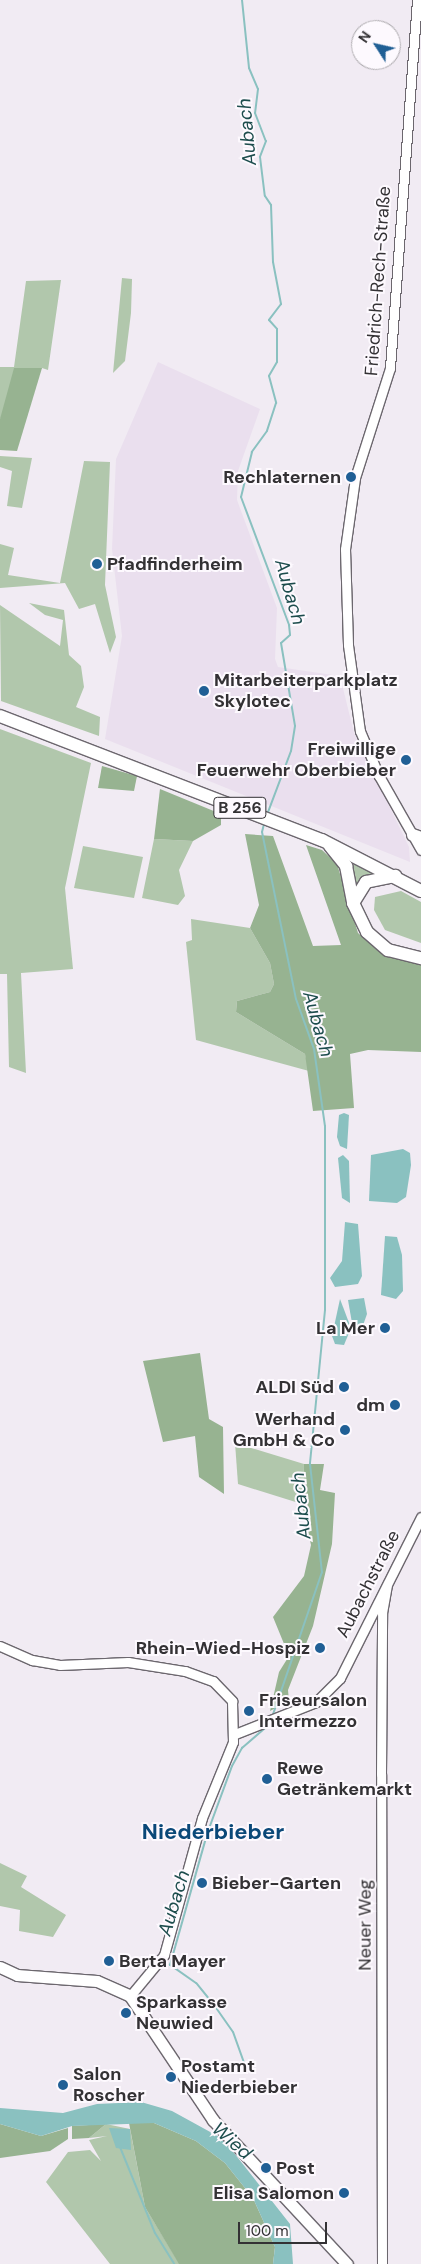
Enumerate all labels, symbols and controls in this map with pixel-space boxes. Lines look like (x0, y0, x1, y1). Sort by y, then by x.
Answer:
north arrow (351, 20, 401, 70)
text: N (354, 28, 375, 46)
water label: Aubach (233, 97, 261, 167)
street label: Friedrich-Rech-Straße (361, 185, 395, 377)
place label: Rechlaternen (223, 466, 341, 488)
marker: Rechlaternen (345, 471, 357, 483)
place label: Pfadfinderheim (107, 553, 243, 575)
water label: Aubach (270, 557, 310, 627)
marker: Pfadfinderheim (91, 558, 103, 570)
place label: Mitarbeiterparkplatz Skylotec (214, 670, 398, 712)
marker: Mitarbeiterparkplatz Skylotec (198, 685, 210, 697)
place label: Freiwillige Feuerwehr Oberbieber (197, 739, 396, 782)
marker: Freiwillige Feuerwehr Oberbieber (400, 754, 412, 766)
road number: B 256 (212, 794, 268, 821)
water label: Aubach (298, 989, 338, 1059)
place label: La Mer (316, 1317, 375, 1339)
marker: La Mer (379, 1322, 391, 1334)
place label: ALDI Süd (256, 1376, 334, 1398)
marker: ALDI Süd (338, 1381, 350, 1393)
place label: dm (356, 1394, 385, 1416)
marker: dm (389, 1399, 401, 1411)
place label: Werhand GmbH & Co (233, 1409, 335, 1452)
marker: Werhand GmbH & Co (339, 1424, 351, 1436)
water label: Aubach (286, 1471, 316, 1541)
street label: Aubachstraße (332, 1527, 404, 1641)
place label: Rhein-Wied-Hospiz (136, 1637, 310, 1659)
marker: Rhein-Wied-Hospiz (314, 1642, 326, 1654)
place label: Friseursalon Intermezzo (259, 1690, 367, 1732)
marker: Friseursalon Intermezzo (243, 1705, 255, 1717)
place label: Rewe Getränkemarkt (277, 1758, 412, 1800)
marker: Rewe Getränkemarkt (261, 1773, 273, 1785)
district label: Niederbieber (142, 1819, 284, 1845)
water label: Aubach (153, 1867, 195, 1939)
place label: Bieber-Garten (212, 1872, 341, 1894)
marker: Bieber-Garten (196, 1877, 208, 1889)
street label: Neuer Weg (354, 1879, 376, 1971)
place label: Berta Mayer (119, 1950, 226, 1972)
marker: Berta Mayer (103, 1955, 115, 1967)
place label: Sparkasse Neuwied (136, 1992, 227, 2035)
marker: Sparkasse Neuwied (120, 2007, 132, 2019)
place label: Postamt Niederbieber (181, 2056, 297, 2098)
place label: Salon Roscher (73, 2064, 145, 2106)
marker: Postamt Niederbieber (165, 2071, 177, 2083)
marker: Salon Roscher (57, 2079, 69, 2091)
water label: Wied (207, 2117, 257, 2165)
place label: Post (276, 2157, 315, 2179)
marker: Post (260, 2162, 272, 2174)
place label: Elisa Salomon (213, 2182, 334, 2204)
marker: Elisa Salomon (338, 2187, 350, 2199)
scale bar (241, 2212, 330, 2244)
text: 100 m (246, 2221, 289, 2241)

